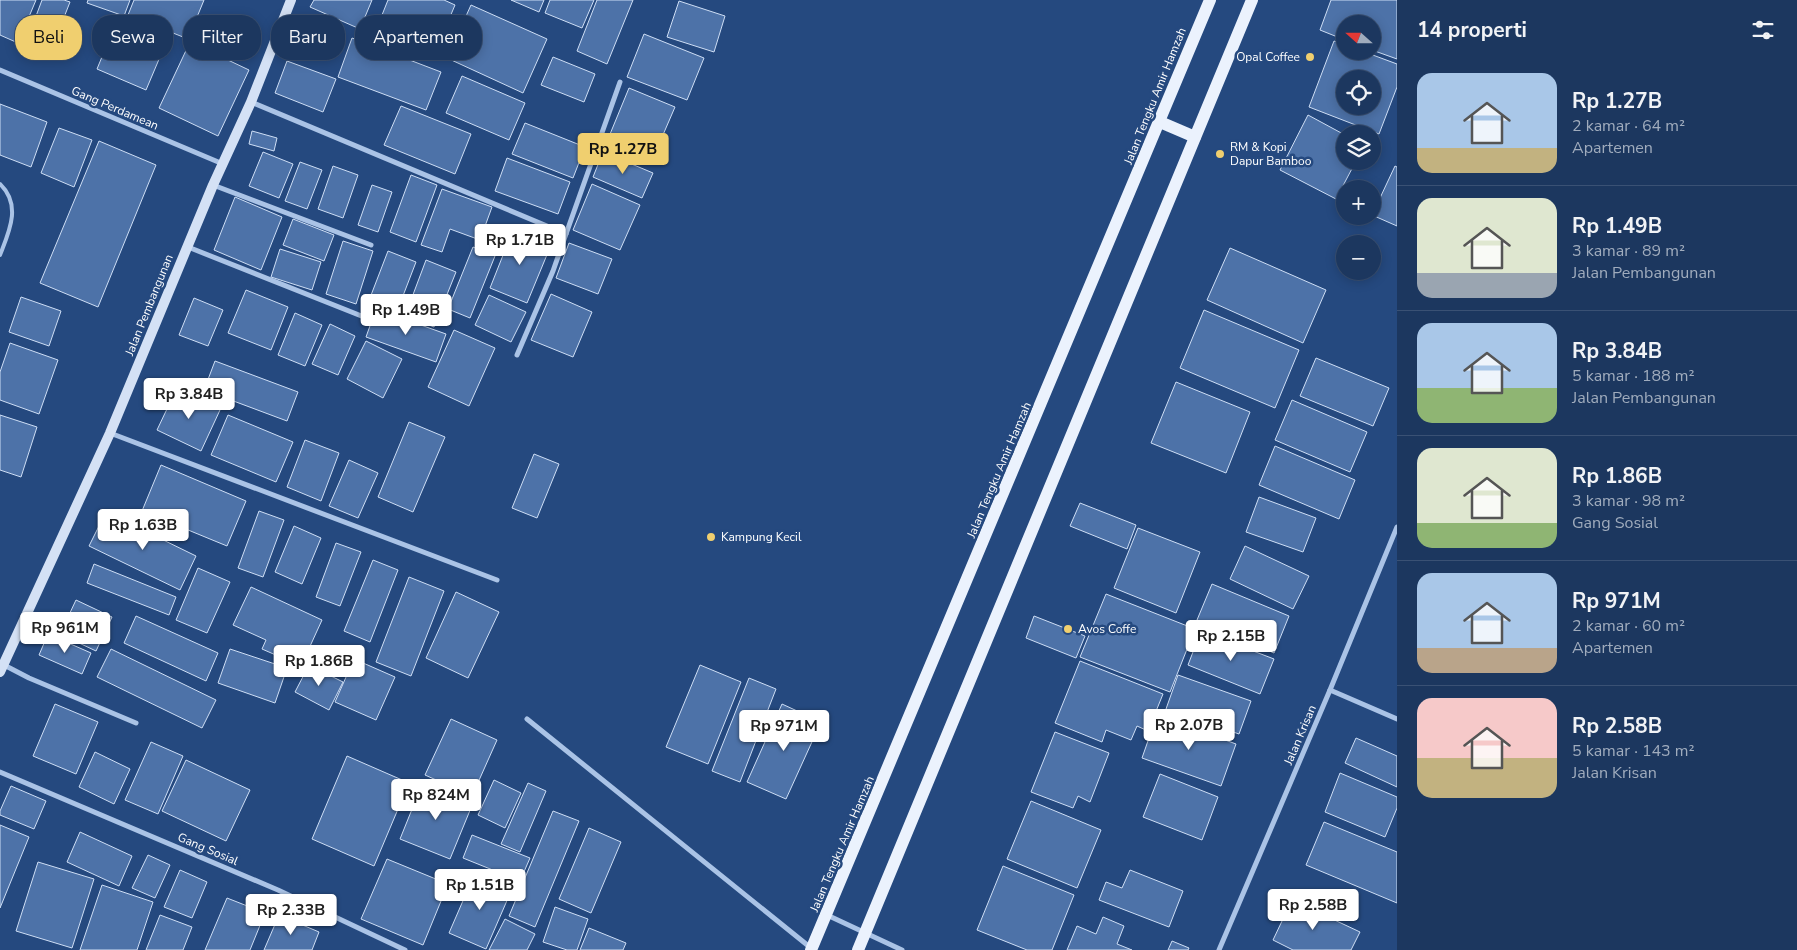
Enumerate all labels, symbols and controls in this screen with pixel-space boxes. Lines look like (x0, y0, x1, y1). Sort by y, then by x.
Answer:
chip: Beli (15, 15, 82, 60)
chip: Sewa (92, 15, 173, 60)
chip: Filter (183, 15, 261, 60)
chip: Baru (271, 15, 345, 60)
chip: Apartemen (355, 15, 482, 60)
north arrow (1336, 15, 1381, 60)
map controls (1336, 15, 1381, 280)
text: 14 properti (1417, 16, 1527, 44)
icon: filters (1749, 16, 1777, 44)
street label: Jalan Tengku Amir Hamzah (1120, 25, 1190, 168)
place label: Opal Coffee (1236, 49, 1300, 65)
marker: Opal Coffee (1304, 51, 1316, 63)
button: locate (1336, 70, 1381, 115)
street label: Gang Perdamean (69, 82, 161, 134)
text: Rp 1.27B (1572, 87, 1662, 115)
icon: home (1457, 93, 1517, 153)
text: 2 kamar · 64 m² (1572, 115, 1685, 137)
button: layers (1336, 125, 1381, 170)
pin: Rp 1.27B (571, 132, 675, 175)
text: Apartemen (1572, 137, 1653, 159)
text: Rp 1.27B (589, 138, 657, 160)
place label: RM & Kopi Dapur Bamboo (1230, 139, 1312, 169)
marker: RM & Kopi Dapur Bamboo (1214, 148, 1226, 160)
button: + (1336, 180, 1381, 225)
text: Rp 1.49B (1572, 212, 1662, 240)
icon: home (1457, 218, 1517, 278)
pin: Rp 1.71B (468, 224, 572, 266)
text: Rp 1.71B (486, 229, 554, 251)
button: − (1336, 235, 1381, 280)
text: 3 kamar · 89 m² (1572, 240, 1685, 262)
street label: Jalan Pembangunan (121, 252, 177, 359)
text: Jalan Pembangunan (1572, 262, 1716, 284)
pin: Rp 1.49B (354, 294, 458, 336)
text: Rp 1.49B (372, 299, 440, 321)
text: Rp 3.84B (1572, 337, 1662, 365)
icon: home (1457, 343, 1517, 403)
text: 5 kamar · 188 m² (1572, 365, 1695, 387)
pin: Rp 3.84B (137, 378, 241, 420)
text: Rp 3.84B (155, 383, 223, 405)
text: Jalan Pembangunan (1572, 387, 1716, 409)
street label: Jalan Tengku Amir Hamzah (963, 400, 1035, 541)
text: Rp 1.86B (1572, 462, 1662, 490)
icon: home (1457, 468, 1517, 528)
text: 3 kamar · 98 m² (1572, 490, 1685, 512)
pin: Rp 1.63B (91, 508, 195, 551)
text: Gang Sosial (1572, 512, 1658, 534)
text: Rp 1.63B (109, 514, 177, 536)
place label: Kampung Kecil (721, 529, 802, 545)
marker: Kampung Kecil (705, 531, 717, 543)
text: Rp 971M (1572, 587, 1661, 615)
icon: home (1457, 593, 1517, 653)
pin: Rp 961M (19, 612, 111, 654)
text: 2 kamar · 60 m² (1572, 615, 1685, 637)
text: Rp 961M (31, 617, 99, 639)
pin: Rp 2.15B (1179, 620, 1283, 662)
place label: Avos Coffe (1078, 621, 1136, 637)
marker: Avos Coffe (1062, 623, 1074, 635)
text: Rp 2.15B (1197, 625, 1265, 647)
text: Apartemen (1572, 637, 1653, 659)
pin: Rp 1.86B (267, 644, 371, 687)
text: Rp 1.86B (285, 650, 353, 672)
street label: Jalan Krisan (1280, 703, 1320, 768)
pin: Rp 2.07B (1137, 708, 1241, 751)
pin: Rp 971M (738, 710, 830, 752)
text: Rp 2.58B (1572, 712, 1662, 740)
text: Rp 2.07B (1155, 714, 1223, 736)
text: Rp 971M (750, 715, 818, 737)
icon: home (1457, 718, 1517, 778)
text: 5 kamar · 143 m² (1572, 740, 1695, 762)
text: Jalan Krisan (1572, 762, 1657, 784)
street label: Jalan Tengku Amir Hamzah (806, 774, 878, 915)
pin: Rp 824M (390, 778, 482, 821)
text: Rp 824M (402, 784, 470, 806)
street label: Gang Sosial (175, 829, 241, 869)
pin: Rp 1.51B (428, 868, 532, 911)
text: Rp 1.51B (446, 874, 514, 896)
pin: Rp 2.58B (1261, 888, 1365, 931)
pin: Rp 2.33B (239, 894, 343, 936)
text: Rp 2.58B (1279, 894, 1347, 916)
text: Rp 2.33B (257, 899, 325, 921)

